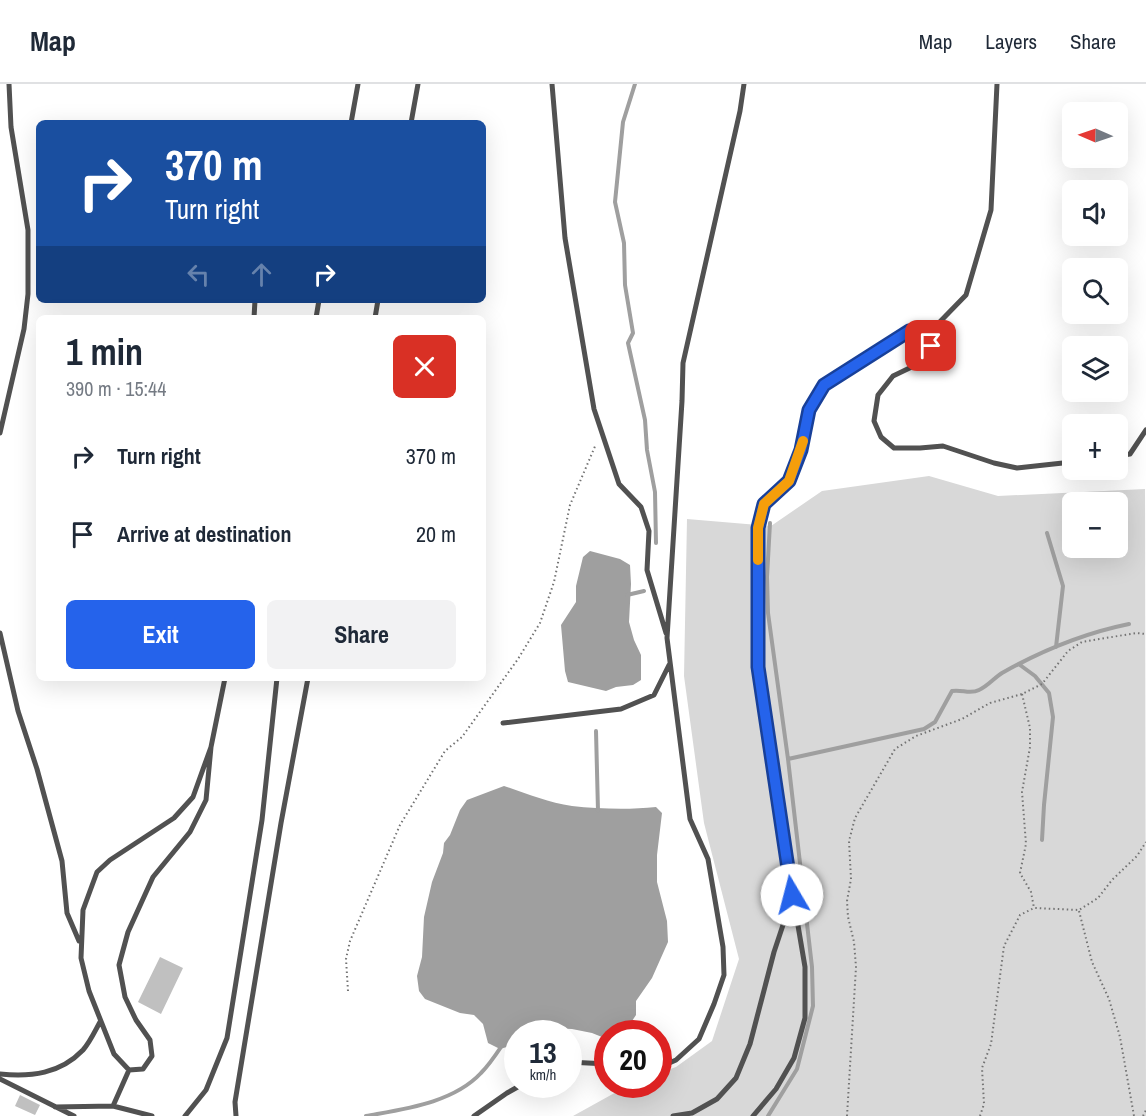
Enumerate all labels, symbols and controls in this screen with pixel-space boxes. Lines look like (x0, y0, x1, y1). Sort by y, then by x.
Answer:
text: Map (30, 22, 76, 60)
text: Map (919, 27, 952, 56)
text: Layers (985, 27, 1037, 56)
text: Share (1070, 27, 1116, 56)
north arrow (1062, 102, 1128, 168)
map controls (1062, 102, 1128, 558)
text: 370 m (165, 137, 263, 193)
icon: right (66, 144, 144, 222)
button: sound (1062, 180, 1128, 246)
text: Turn right (165, 191, 259, 227)
icon: left (182, 258, 215, 291)
icon: ahead (245, 258, 278, 291)
icon: right (308, 258, 341, 291)
button: search (1062, 258, 1128, 324)
pin (905, 320, 956, 371)
text: 1 min (66, 328, 143, 376)
icon: arrive (914, 329, 947, 362)
button: close (393, 335, 456, 398)
button: layers (1062, 336, 1128, 402)
text: 390 m · 15:44 (66, 375, 166, 402)
button: + (1062, 414, 1128, 480)
icon: right (66, 440, 99, 473)
text: Turn right (117, 441, 201, 471)
text: 370 m (406, 441, 456, 471)
button: − (1062, 492, 1128, 558)
icon: arrive (66, 518, 99, 551)
text: Arrive at destination (117, 519, 291, 549)
text: 20 m (416, 519, 456, 549)
button: Exit (66, 600, 255, 669)
button: Share (267, 600, 456, 669)
position arrow (760, 863, 824, 927)
speed limit sign: 20 (594, 1020, 672, 1098)
text: 13 (529, 1032, 557, 1072)
text: km/h (530, 1064, 556, 1085)

